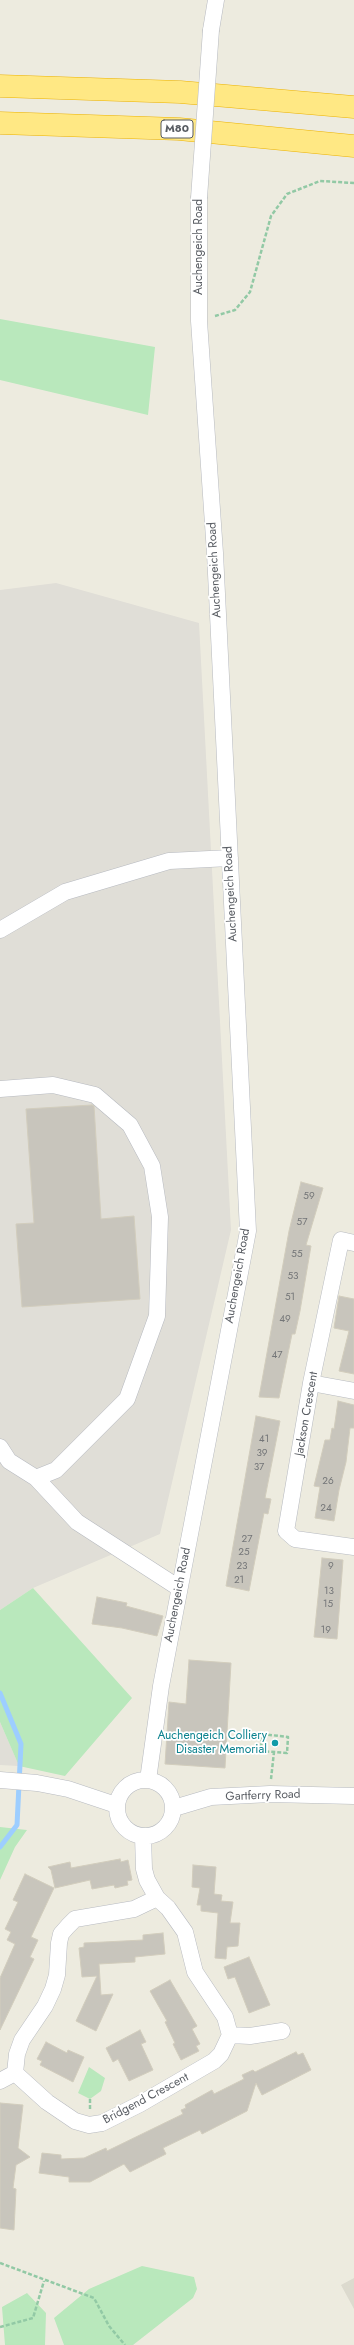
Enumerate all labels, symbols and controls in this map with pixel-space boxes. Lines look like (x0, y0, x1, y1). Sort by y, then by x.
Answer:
road number: M80 (161, 120, 193, 138)
street label: Auchengeich Road (192, 199, 206, 295)
street label: Auchengeich Road (205, 522, 225, 618)
street label: Auchengeich Road (221, 846, 241, 942)
house number: 59 (303, 1191, 315, 1203)
house number: 57 (297, 1217, 307, 1229)
street label: Auchengeich Road (223, 1227, 253, 1325)
house number: 55 (291, 1249, 303, 1261)
house number: 53 (287, 1271, 299, 1283)
house number: 51 (285, 1292, 295, 1304)
house number: 49 (279, 1314, 291, 1326)
house number: 47 (271, 1350, 283, 1362)
street label: Jackson Crescent (293, 1371, 321, 1457)
house number: 41 (259, 1434, 269, 1446)
house number: 39 (256, 1448, 268, 1460)
house number: 37 (254, 1462, 264, 1474)
house number: 26 (322, 1476, 334, 1488)
house number: 24 (320, 1503, 332, 1515)
house number: 27 (242, 1534, 252, 1546)
street label: Auchengeich Road (162, 1546, 194, 1644)
house number: 25 (238, 1547, 250, 1559)
house number: 23 (236, 1561, 248, 1573)
house number: 9 (328, 1561, 334, 1573)
house number: 21 (234, 1575, 244, 1587)
house number: 13 (324, 1586, 334, 1598)
house number: 15 (323, 1599, 333, 1611)
house number: 19 (321, 1625, 331, 1637)
place label: Auchengeich Colliery Disaster Memorial (157, 1729, 267, 1757)
marker: Auchengeich Colliery Disaster Memorial (270, 1738, 280, 1748)
street label: Gartferry Road (225, 1787, 301, 1805)
street label: Bridgend Crescent (101, 2070, 191, 2128)

